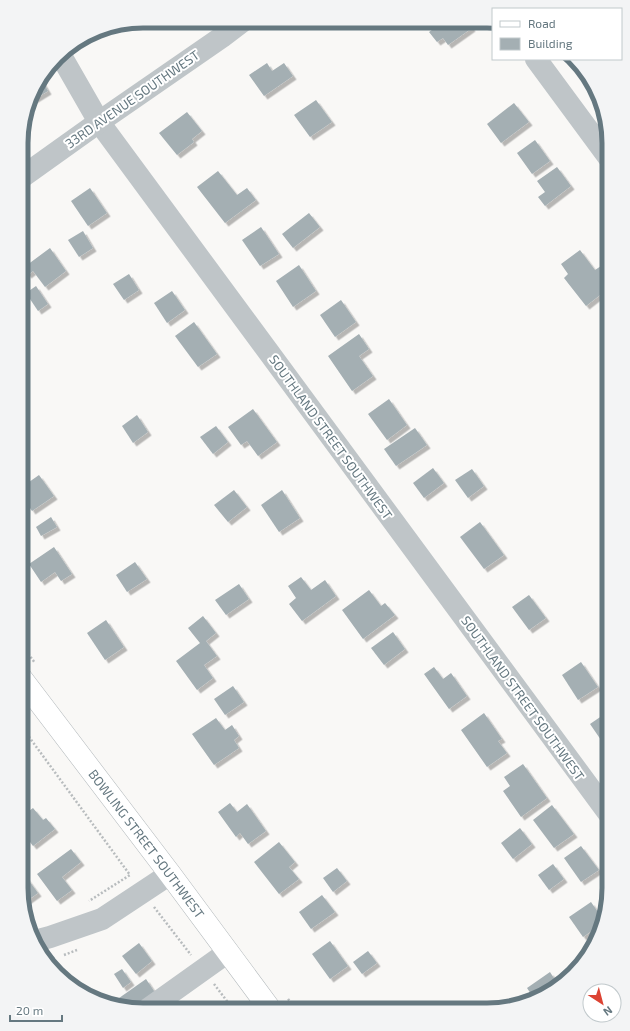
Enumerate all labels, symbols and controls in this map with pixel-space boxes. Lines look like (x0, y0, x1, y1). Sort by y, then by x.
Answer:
legend (492, 8, 622, 60)
text: Road (528, 16, 556, 30)
text: Building (528, 36, 573, 50)
street label: 33RD AVENUE SOUTHWEST (62, 46, 202, 151)
street label: SOUTHLAND STREET SOUTHWEST (266, 352, 396, 523)
street label: SOUTHLAND STREET SOUTHWEST (458, 613, 588, 784)
street label: BOWLING STREET SOUTHWEST (85, 766, 208, 922)
north arrow (582, 983, 622, 1023)
scale bar (10, 997, 62, 1023)
text: 20 m (16, 1003, 43, 1017)
text: N (601, 1004, 615, 1019)

